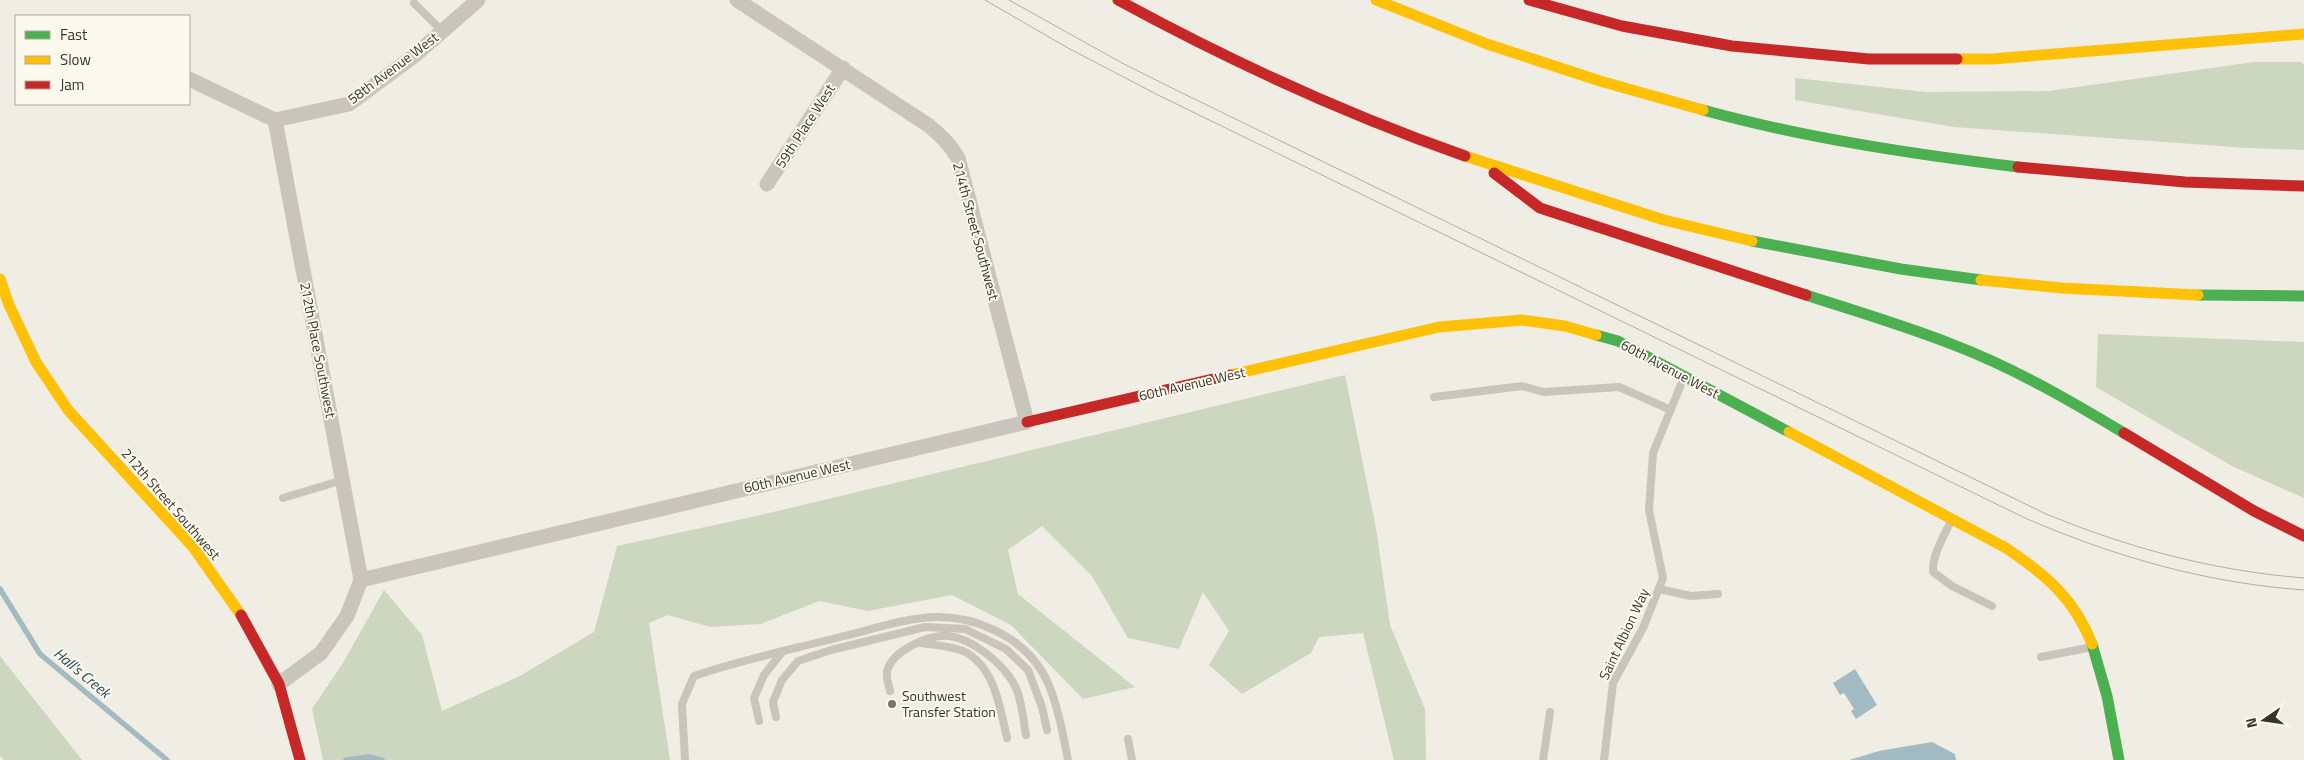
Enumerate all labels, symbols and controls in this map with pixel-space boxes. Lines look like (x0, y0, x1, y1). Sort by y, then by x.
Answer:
legend (15, 15, 190, 105)
text: Fast (60, 23, 88, 46)
street label: 58th Avenue West (343, 26, 442, 109)
text: Slow (60, 48, 91, 71)
text: Jam (60, 73, 84, 96)
street label: 59th Place West (769, 79, 840, 172)
street label: 214th Street Southwest (948, 160, 1005, 302)
street label: 212th Place Southwest (295, 280, 342, 420)
street label: 60th Avenue West (1617, 334, 1723, 403)
street label: 60th Avenue West (1137, 361, 1247, 406)
street label: 212th Street Southwest (117, 443, 226, 564)
street label: 60th Avenue West (742, 453, 852, 498)
street label: Saint Albion Way (1593, 584, 1654, 683)
water label: Hall's Creek (49, 642, 118, 705)
place label: Southwest Transfer Station (902, 685, 996, 722)
north arrow (2239, 695, 2289, 745)
marker: Southwest Transfer Station (886, 698, 898, 710)
text: N (2240, 716, 2262, 730)

